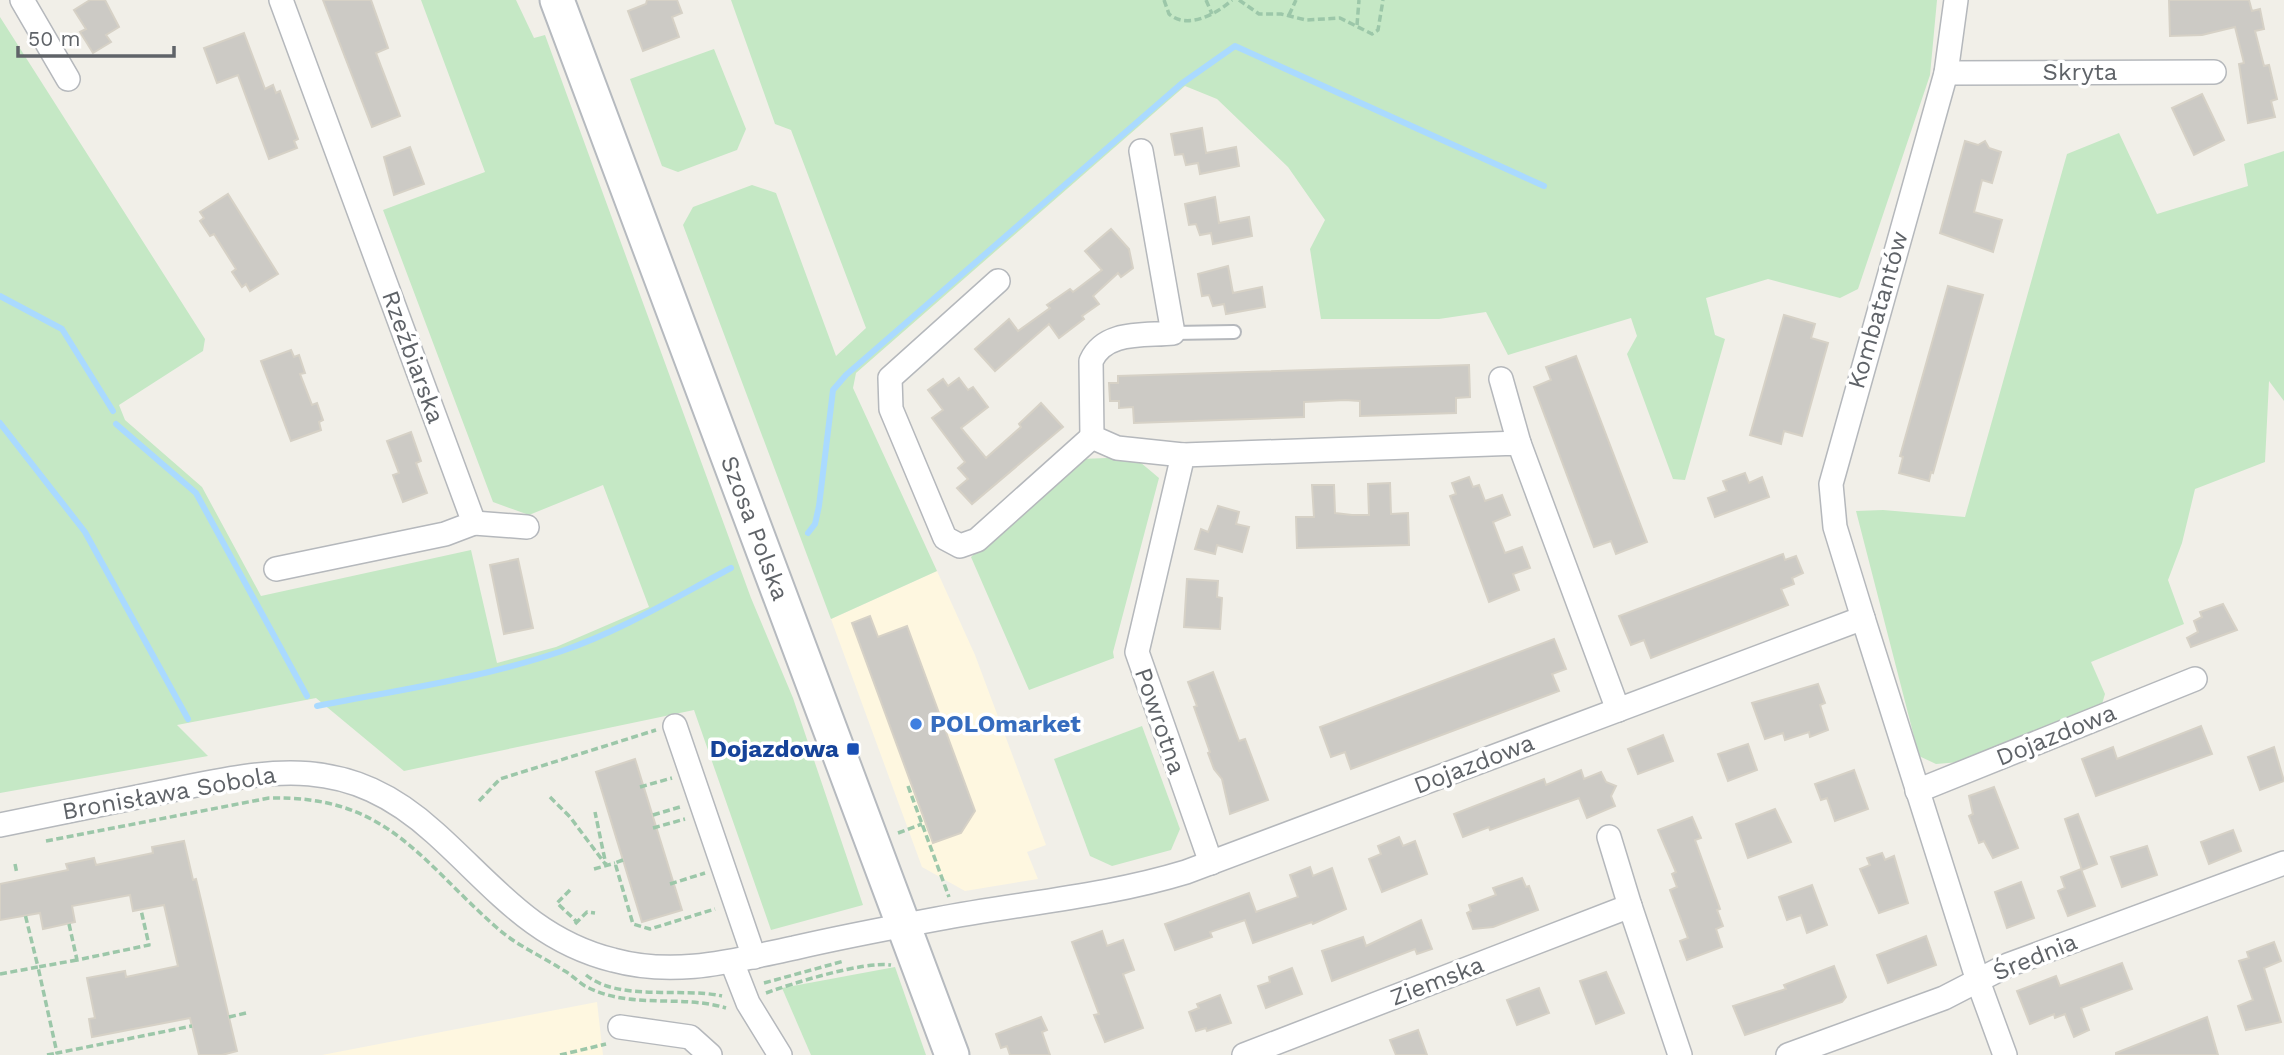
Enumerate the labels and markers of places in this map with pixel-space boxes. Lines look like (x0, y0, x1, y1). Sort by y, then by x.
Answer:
place label: POLOmarket (930, 710, 1081, 738)
marker: POLOmarket (908, 716, 924, 732)
place label: Dojazdowa (710, 735, 839, 763)
marker: Dojazdowa (845, 741, 861, 757)

